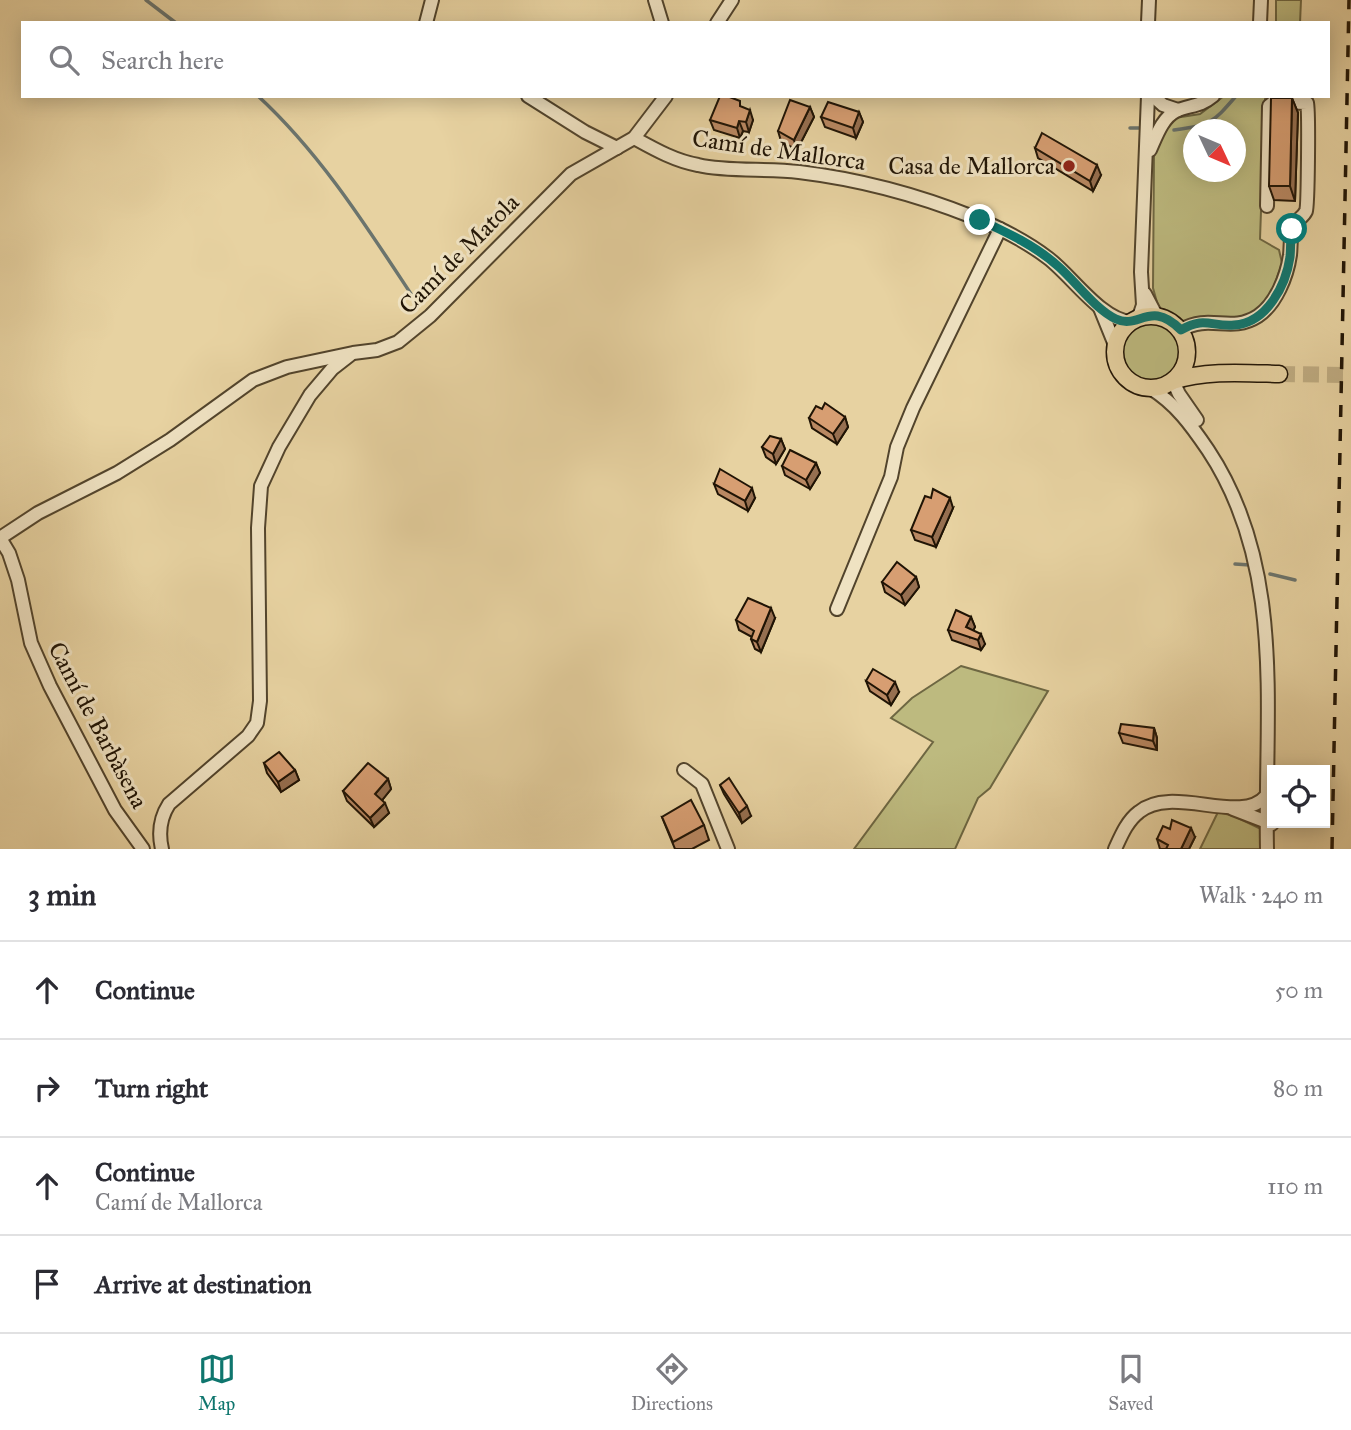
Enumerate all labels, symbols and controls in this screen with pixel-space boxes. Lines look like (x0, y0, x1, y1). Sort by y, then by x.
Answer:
search box (21, 21, 1330, 98)
icon: search (45, 41, 83, 79)
text: Search here (101, 44, 224, 76)
north arrow (1183, 119, 1246, 182)
street label: Camí de Mallorca (690, 123, 868, 177)
place label: Casa de Mallorca (888, 151, 1056, 181)
marker: Casa de Mallorca (1061, 158, 1077, 174)
street label: Camí de Matola (393, 187, 526, 320)
route end (964, 204, 995, 235)
route start (1276, 213, 1307, 244)
street label: Camí de Barbàsena (41, 637, 155, 814)
map controls (1267, 765, 1330, 828)
button: locate (1267, 765, 1330, 828)
text: 3 min (28, 877, 96, 913)
text: Walk · 240 m (1199, 881, 1323, 909)
icon: ahead (28, 971, 66, 1009)
text: Continue (95, 974, 195, 1006)
text: 50 m (1275, 976, 1323, 1004)
icon: right (28, 1069, 66, 1107)
text: Turn right (95, 1072, 208, 1104)
text: 80 m (1273, 1074, 1323, 1102)
text: Continue (95, 1156, 195, 1188)
icon: ahead (28, 1167, 66, 1205)
text: 110 m (1267, 1172, 1323, 1200)
text: Camí de Mallorca (95, 1188, 262, 1216)
icon: arrive (28, 1265, 66, 1303)
text: Arrive at destination (95, 1268, 312, 1300)
tab: Map (198, 1350, 236, 1415)
tab: Directions (631, 1350, 713, 1415)
tab: Saved (1108, 1350, 1153, 1415)

